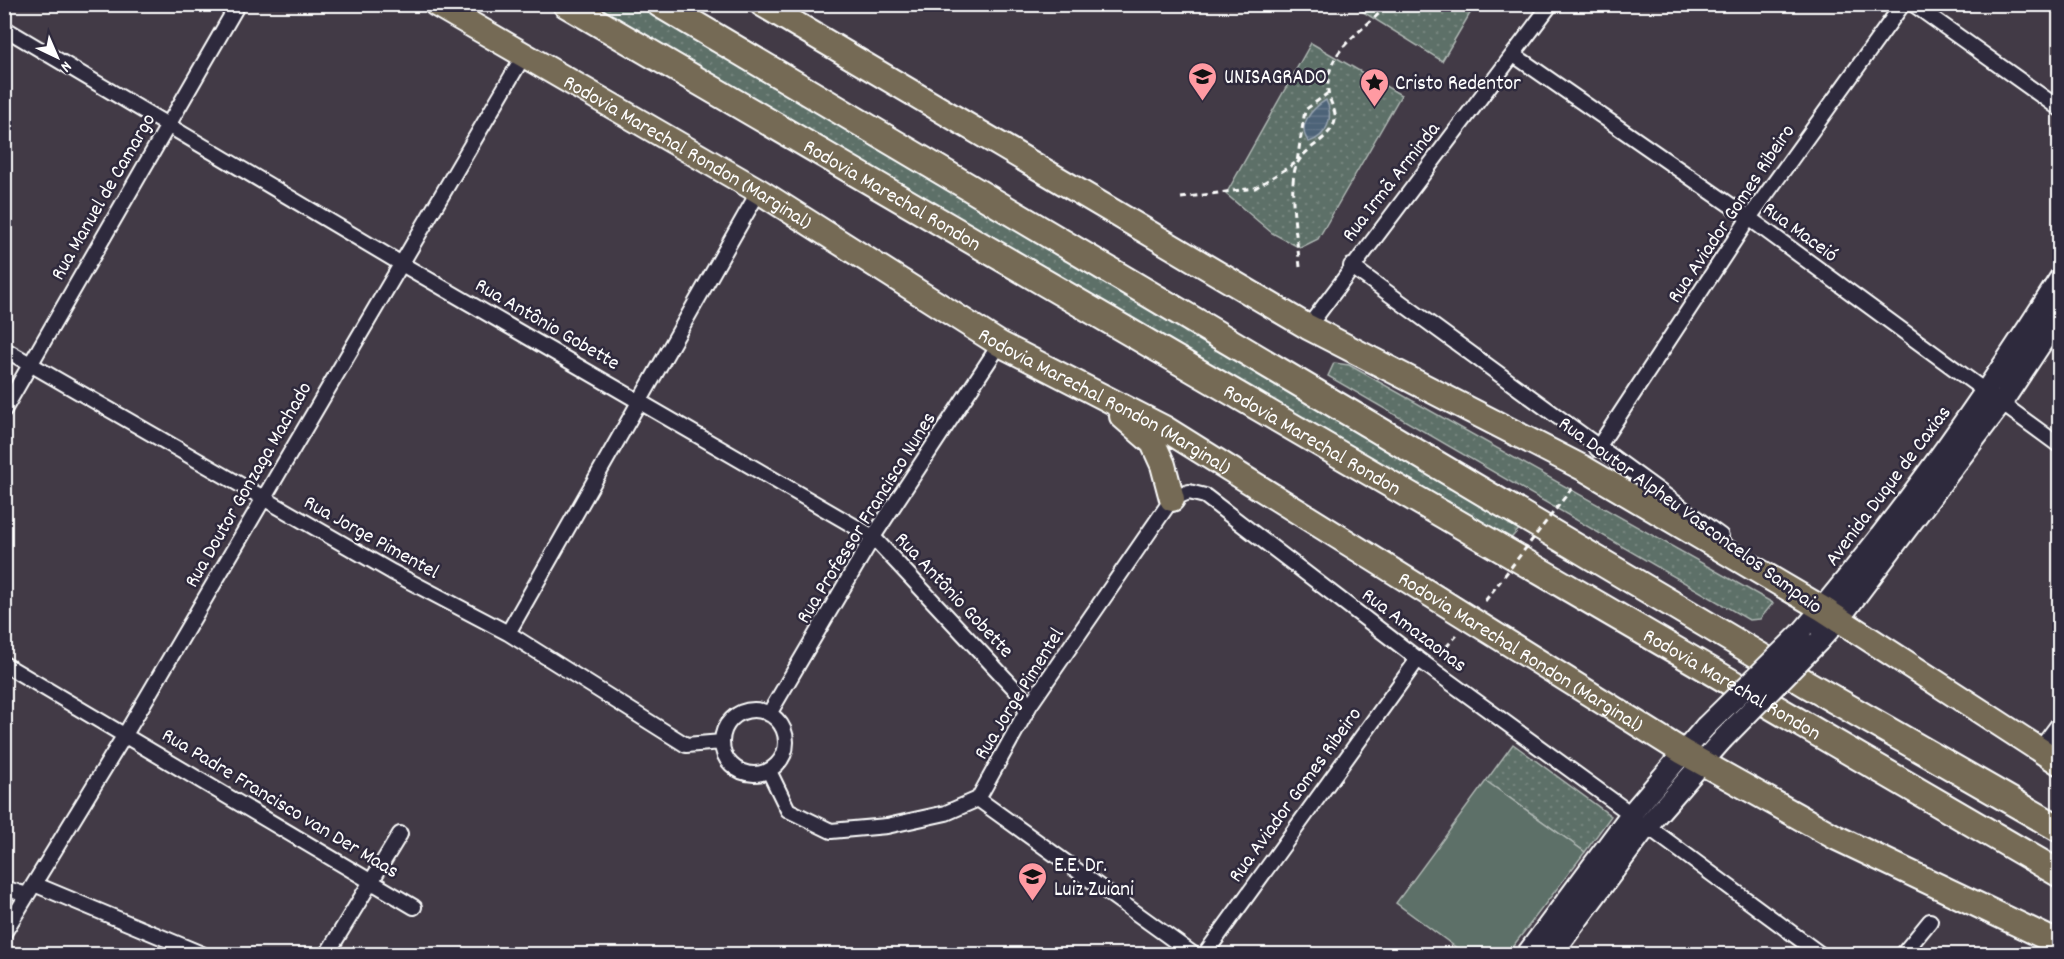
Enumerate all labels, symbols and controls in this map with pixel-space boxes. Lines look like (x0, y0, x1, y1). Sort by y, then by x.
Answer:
north arrow (27, 27, 87, 87)
text: N (55, 55, 77, 77)
school or university icon: UNISAGRADO (1187, 60, 1219, 102)
place label: UNISAGRADO (1224, 64, 1327, 94)
place icon: Cristo Redentor (1358, 66, 1390, 108)
street label: Rodovia Marechal Rondon (Marginal) (557, 69, 817, 239)
place label: Cristo Redentor (1395, 70, 1521, 100)
street label: Rua Manuel de Camargo (44, 108, 165, 287)
street label: Rua Irmã Arminda (1336, 116, 1449, 249)
street label: Rua Aviador Gomes Ribeiro (1661, 119, 1804, 310)
street label: Rodovia Marechal Rondon (797, 133, 986, 260)
street label: Rua Maceió (1755, 196, 1843, 271)
street label: Rua Antônio Gobette (468, 272, 625, 379)
street label: Rodovia Marechal Rondon (Marginal) (971, 322, 1236, 484)
street label: Rua Doutor Gonzaga Machado (178, 377, 321, 594)
street label: Rodovia Marechal Rondon (1217, 378, 1406, 505)
street label: Avenida Duque de Caxias (1819, 400, 1960, 573)
street label: Rua Professor Francisco Nunes (790, 407, 945, 630)
street label: Rua Doutor Alpheu Vasconcelos Sampaio (1551, 410, 1827, 623)
street label: Rua Jorge Pimentel (297, 489, 444, 588)
street label: Rua Antônio Gobette (886, 526, 1019, 666)
street label: Rodovia Marechal Rondon (Marginal) (1391, 566, 1648, 741)
street label: Rua Amazaonas (1354, 582, 1472, 681)
street label: Rodovia Marechal Rondon (1637, 622, 1826, 750)
street label: Rua Jorge Pimentel (968, 623, 1073, 766)
street label: Rua Aviador Gomes Ribeiro (1222, 702, 1370, 890)
street label: Rua Padre Francisco van Der Maas (155, 722, 404, 887)
place label: E.E. Dr. Luiz Zuiani (1054, 852, 1134, 906)
school or university icon: E.E. Dr. Luiz Zuiani (1017, 860, 1049, 902)

